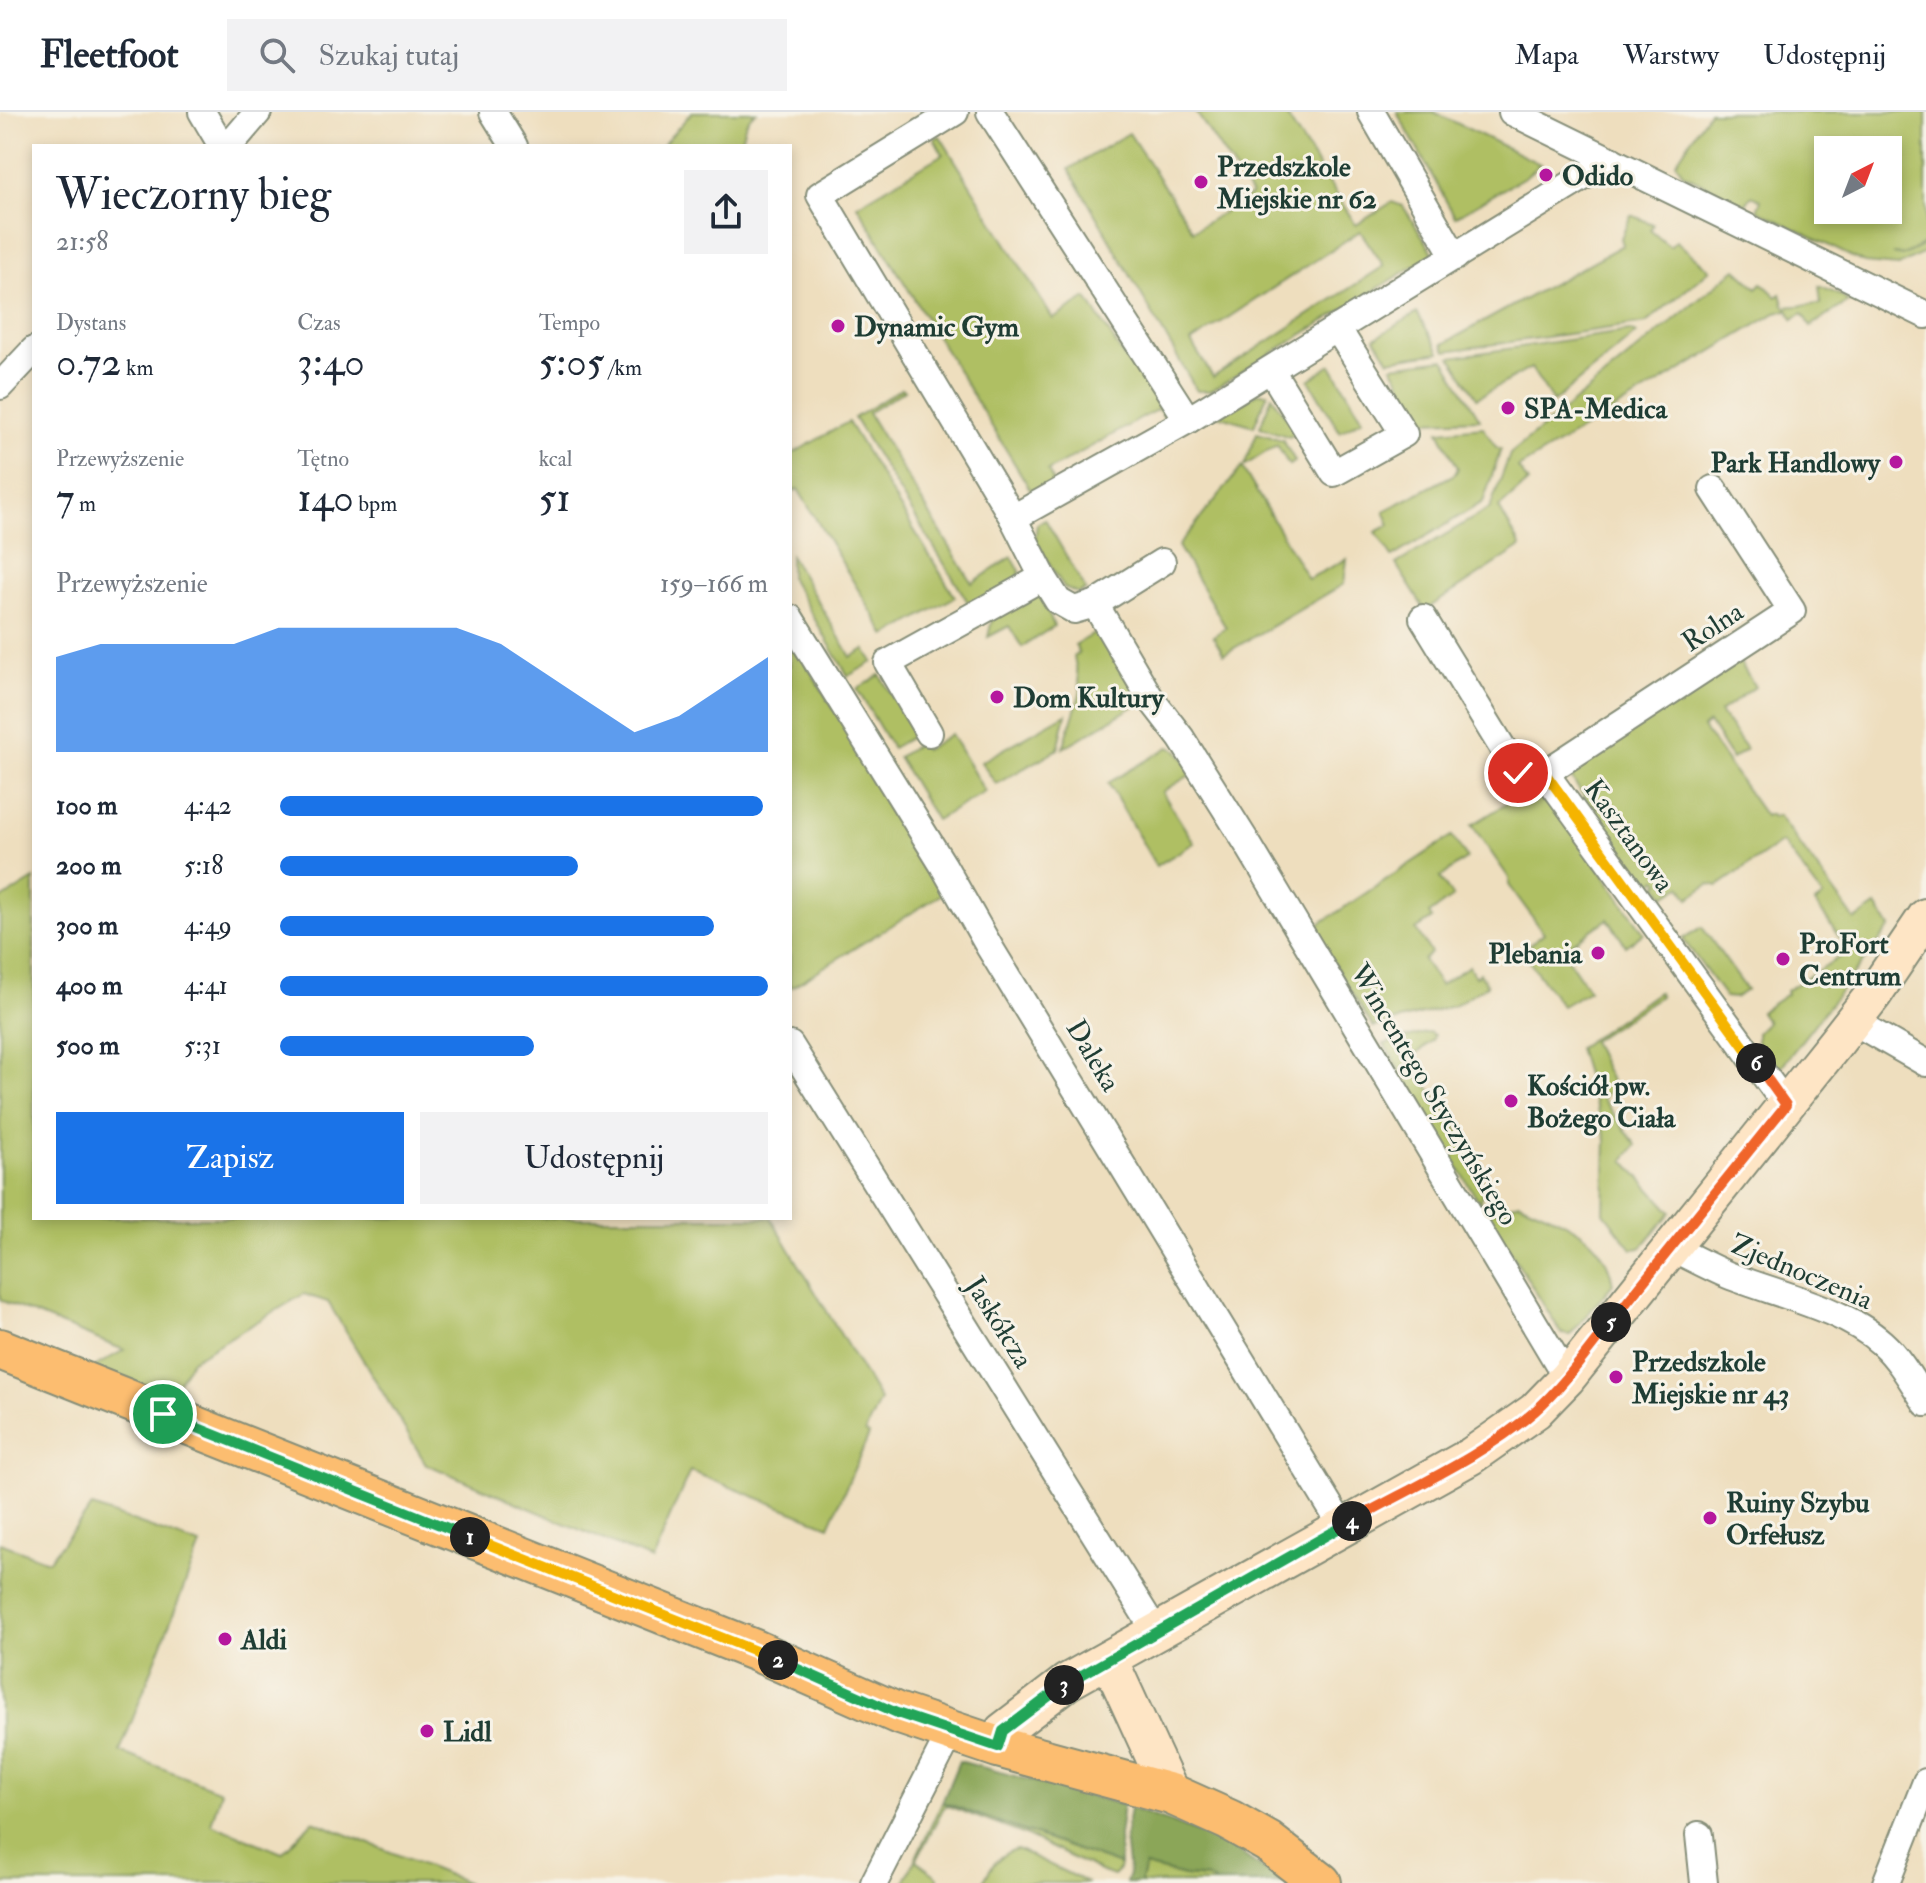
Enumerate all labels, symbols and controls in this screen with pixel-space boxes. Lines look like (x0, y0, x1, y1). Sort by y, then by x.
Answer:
search box (227, 19, 787, 91)
text: Fleetfoot (40, 31, 179, 79)
icon: search (255, 33, 299, 77)
text: Szukaj tutaj (319, 37, 459, 74)
text: Mapa (1515, 38, 1579, 73)
text: Warstwy (1623, 38, 1719, 73)
text: Udostępnij (1763, 38, 1886, 73)
north arrow (1814, 136, 1902, 224)
map controls (1814, 136, 1902, 224)
place label: Przedszkole Miejskie nr 62 (1216, 150, 1377, 217)
place label: Odido (1562, 159, 1634, 194)
marker: Odido (1537, 166, 1555, 184)
text: Wieczorny bieg (56, 168, 331, 223)
button: share (684, 170, 768, 254)
marker: Przedszkole Miejskie nr 62 (1192, 173, 1210, 191)
text: 21:58 (56, 226, 109, 258)
text: Dystans (56, 309, 126, 337)
text: Czas (297, 309, 341, 337)
text: Tempo (539, 309, 600, 337)
place label: Dynamic Gym (854, 310, 1019, 345)
marker: Dynamic Gym (829, 317, 847, 335)
text: 0.72 (56, 337, 121, 388)
text: 3:40 (297, 337, 365, 388)
text: 5:05 (539, 337, 604, 388)
text: km (121, 354, 154, 382)
text: /km (604, 354, 642, 382)
place label: SPA-Medica (1524, 392, 1668, 427)
marker: SPA-Medica (1499, 399, 1517, 417)
text: Przewyższenie (56, 445, 184, 473)
text: Tętno (297, 445, 349, 473)
text: kcal (539, 445, 572, 473)
place label: Park Handlowy (1711, 446, 1882, 481)
marker: Park Handlowy (1887, 453, 1905, 471)
text: 7 (56, 473, 74, 524)
text: 140 (297, 473, 354, 524)
text: 51 (539, 473, 571, 524)
text: m (74, 490, 96, 518)
text: bpm (354, 490, 397, 518)
text: Przewyższenie (56, 568, 208, 600)
text: 159–166 m (660, 568, 768, 600)
street label: Rolna (1676, 594, 1751, 660)
place label: Dom Kultury (1013, 681, 1165, 716)
marker: Dom Kultury (988, 688, 1006, 706)
pin (1484, 739, 1552, 807)
icon: check (1496, 751, 1540, 795)
street label: Kasztanowa (1576, 773, 1682, 900)
text: 100 m (56, 790, 117, 822)
text: 4:42 (184, 790, 232, 822)
text: 200 m (56, 850, 121, 882)
text: 5:18 (184, 850, 223, 882)
text: 300 m (56, 910, 118, 942)
text: 4:49 (184, 910, 232, 942)
place label: ProFort Centrum (1799, 927, 1901, 994)
place label: Plebania (1488, 937, 1583, 972)
marker: Plebania (1589, 944, 1607, 962)
marker: ProFort Centrum (1774, 950, 1792, 968)
street label: Wincentego Styczyńskiego (1341, 957, 1526, 1232)
text: 400 m (56, 970, 122, 1002)
text: 4:41 (184, 970, 228, 1002)
street label: Daleka (1058, 1013, 1128, 1099)
text: 500 m (56, 1030, 120, 1062)
text: 5:31 (184, 1030, 221, 1062)
pin: 6 (1736, 1043, 1776, 1083)
text: 6 (1750, 1049, 1762, 1077)
place label: Kościół pw. Bożego Ciała (1527, 1069, 1677, 1136)
marker: Kościół pw. Bożego Ciała (1502, 1092, 1520, 1110)
button: Zapisz (56, 1112, 404, 1204)
button: Udostępnij (420, 1112, 768, 1204)
street label: Zjednoczenia (1725, 1227, 1878, 1318)
street label: Jaskółcza (956, 1270, 1041, 1376)
pin: 5 (1591, 1302, 1631, 1342)
text: 5 (1606, 1308, 1616, 1336)
place label: Przedszkole Miejskie nr 43 (1631, 1345, 1789, 1412)
marker: Przedszkole Miejskie nr 43 (1607, 1368, 1625, 1386)
pin (129, 1380, 197, 1448)
icon: arrive (141, 1392, 185, 1436)
place label: Ruiny Szybu Orfełusz (1726, 1486, 1870, 1553)
pin: 4 (1332, 1501, 1372, 1541)
text: 4 (1346, 1507, 1358, 1535)
marker: Ruiny Szybu Orfełusz (1701, 1509, 1719, 1527)
pin: 1 (450, 1517, 490, 1557)
text: 1 (466, 1523, 474, 1551)
place label: Aldi (240, 1623, 288, 1658)
marker: Aldi (216, 1630, 234, 1648)
pin: 2 (758, 1640, 798, 1680)
text: 2 (772, 1646, 784, 1674)
pin: 3 (1044, 1665, 1084, 1705)
text: 3 (1060, 1671, 1068, 1699)
place label: Lidl (443, 1715, 492, 1750)
marker: Lidl (418, 1722, 436, 1740)

